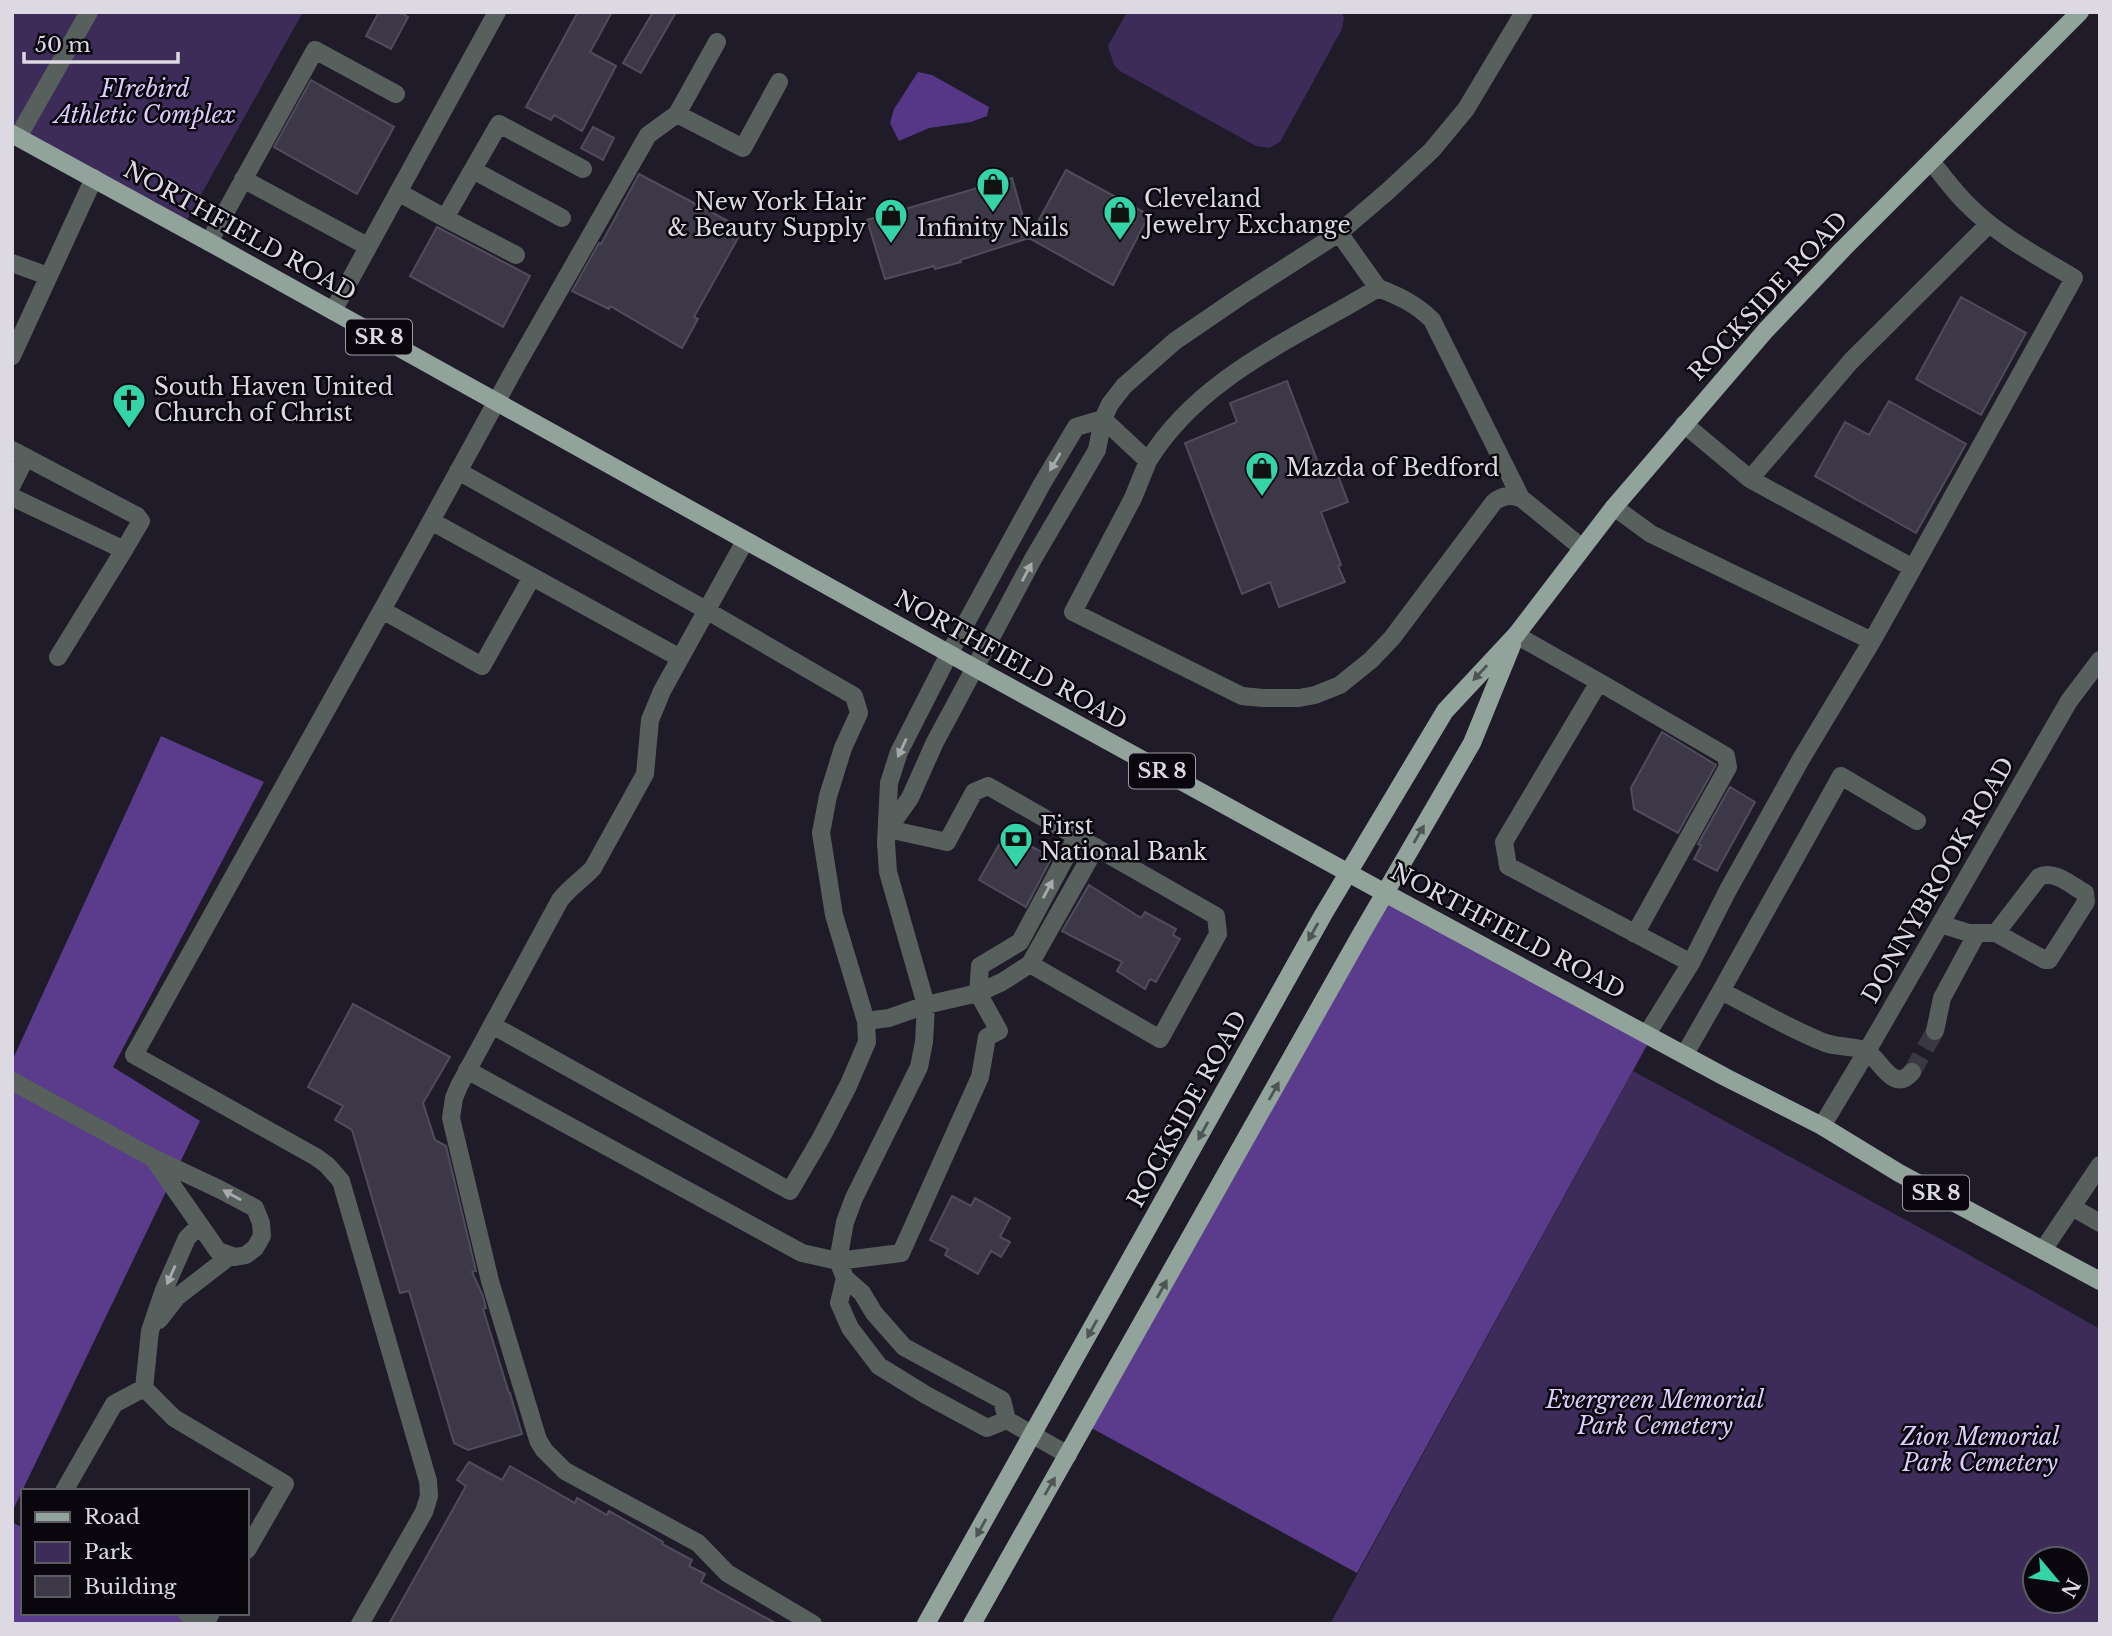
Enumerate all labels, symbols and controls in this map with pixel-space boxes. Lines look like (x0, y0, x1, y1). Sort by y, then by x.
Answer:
scale bar (24, 21, 178, 65)
text: 50 m (35, 32, 91, 58)
park label: FIrebird Athletic Complex (51, 75, 236, 129)
street label: NORTHFIELD ROAD (119, 155, 361, 307)
shop icon: Infinity Nails (974, 165, 1012, 214)
place label: Cleveland Jewelry Exchange (1141, 185, 1351, 239)
place label: New York Hair & Beauty Supply (667, 188, 866, 242)
shop icon: Cleveland Jewelry Exchange (1101, 193, 1139, 242)
shop icon: New York Hair & Beauty Supply (872, 196, 910, 245)
street label: ROCKSIDE ROAD (1683, 206, 1853, 386)
place label: Infinity Nails (917, 214, 1069, 242)
road number: SR 8 (346, 320, 412, 354)
place label: South Haven United Church of Christ (154, 373, 393, 427)
church icon: South Haven United Church of Christ (110, 381, 148, 430)
shop icon: Mazda of Bedford (1243, 449, 1281, 498)
one-way arrow (1049, 453, 1061, 472)
place label: Mazda of Bedford (1286, 454, 1499, 482)
one-way arrow (1021, 562, 1032, 582)
street label: NORTHFIELD ROAD (890, 584, 1132, 736)
one-way arrow (1473, 664, 1489, 681)
one-way arrow (896, 738, 908, 758)
street label: DONNYBROOK ROAD (1856, 752, 2020, 1008)
road number: SR 8 (1129, 754, 1195, 788)
place label: First National Bank (1040, 812, 1208, 866)
bank icon: First National Bank (997, 820, 1035, 869)
one-way arrow (1413, 825, 1425, 844)
street label: NORTHFIELD ROAD (1386, 857, 1630, 1005)
one-way arrow (1042, 879, 1054, 899)
one-way arrow (1307, 922, 1319, 942)
street label: ROCKSIDE ROAD (1121, 1006, 1253, 1212)
one-way arrow (1268, 1081, 1280, 1100)
one-way arrow (1197, 1121, 1209, 1141)
road number: SR 8 (1903, 1176, 1969, 1210)
one-way arrow (221, 1190, 241, 1202)
one-way arrow (165, 1265, 176, 1286)
one-way arrow (1156, 1279, 1168, 1299)
one-way arrow (1086, 1320, 1098, 1339)
park label: Evergreen Memorial Park Cemetery (1545, 1386, 1765, 1440)
park label: Zion Memorial Park Cemetery (1900, 1423, 2060, 1477)
one-way arrow (1044, 1476, 1056, 1495)
legend (21, 1489, 248, 1615)
text: Road (84, 1504, 140, 1530)
one-way arrow (975, 1518, 987, 1537)
text: Park (84, 1539, 133, 1565)
north arrow (2021, 1545, 2091, 1615)
text: Building (84, 1574, 177, 1600)
text: N (2056, 1575, 2085, 1602)

